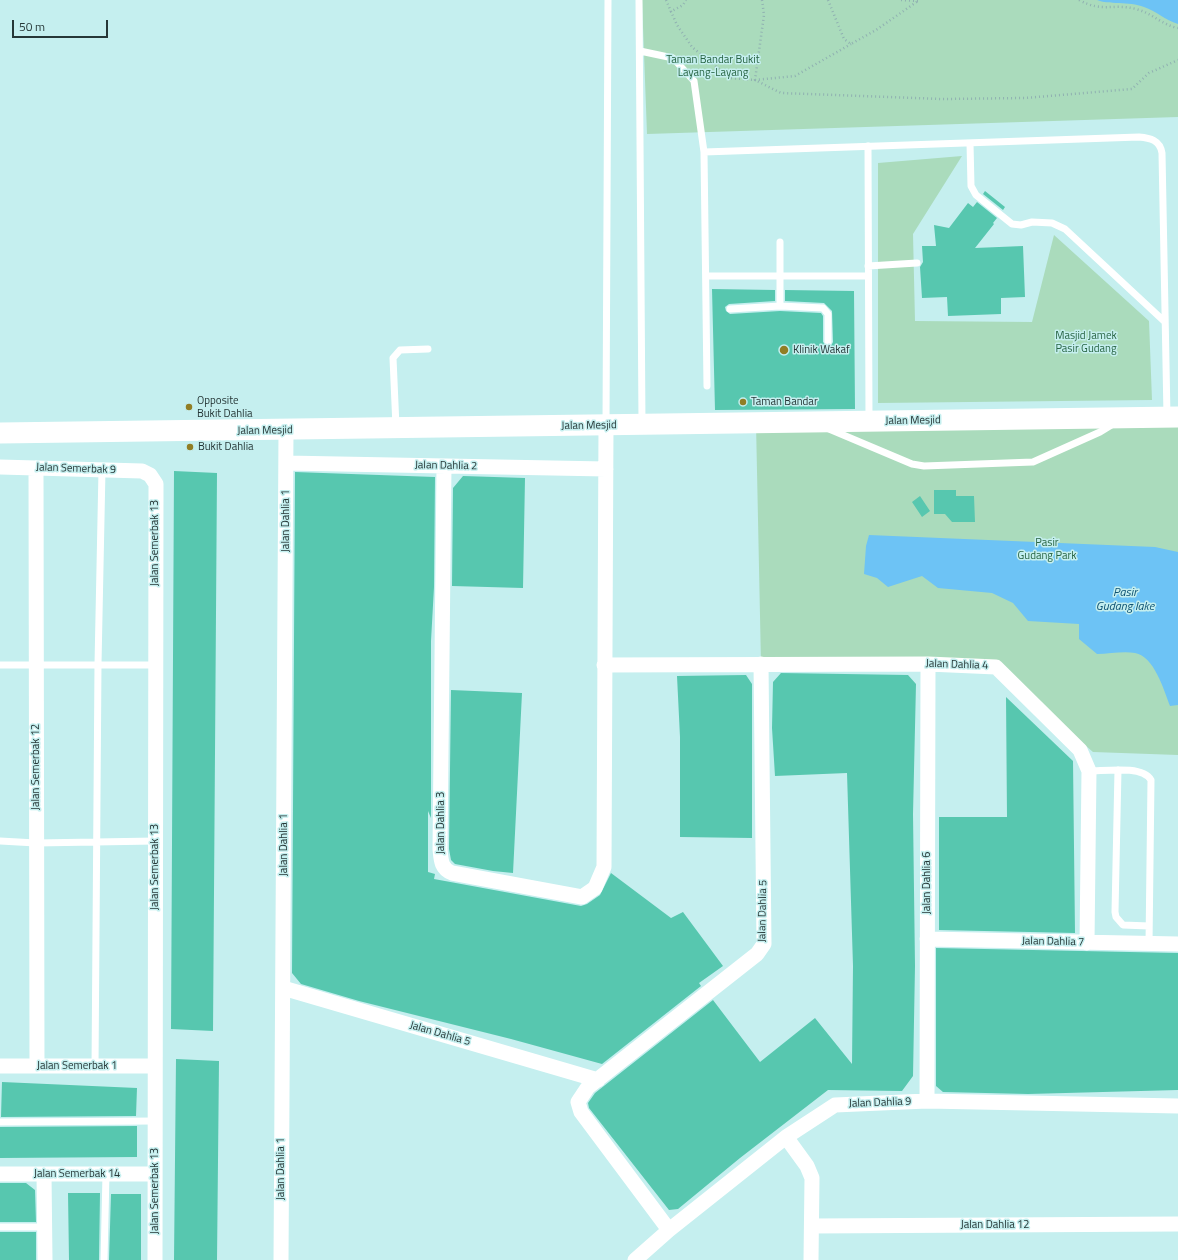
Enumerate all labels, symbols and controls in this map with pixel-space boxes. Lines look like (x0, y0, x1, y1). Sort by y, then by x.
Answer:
scale bar (14, 12, 110, 38)
text: 50 m (19, 17, 45, 36)
park label: Taman Bandar Bukit Layang-Layang (666, 53, 760, 79)
park label: Masjid Jamek Pasir Gudang (1055, 329, 1117, 355)
place label: Klinik Wakaf (793, 343, 850, 357)
marker: Klinik Wakaf (778, 344, 790, 356)
place label: Opposite Bukit Dahlia (197, 394, 253, 420)
place label: Taman Bandar (751, 395, 818, 409)
marker: Taman Bandar (738, 397, 748, 407)
marker: Opposite Bukit Dahlia (184, 402, 194, 412)
street label: Jalan Mesjid (885, 414, 941, 428)
street label: Jalan Mesjid (561, 419, 617, 433)
street label: Jalan Mesjid (237, 424, 293, 438)
place label: Bukit Dahlia (198, 440, 254, 454)
marker: Bukit Dahlia (185, 442, 195, 452)
street label: Jalan Dahlia 2 (415, 459, 477, 473)
street label: Jalan Semerbak 9 (36, 461, 116, 477)
street label: Jalan Dahlia 1 (279, 490, 293, 552)
street label: Jalan Semerbak 13 (148, 500, 162, 586)
park label: Pasir Gudang Park (1018, 536, 1076, 562)
water label: Pasir Gudang lake (1096, 586, 1154, 614)
street label: Jalan Dahlia 4 (925, 657, 989, 673)
street label: Jalan Semerbak 12 (29, 724, 43, 810)
street label: Jalan Dahlia 3 (434, 792, 448, 854)
street label: Jalan Dahlia 1 (277, 814, 291, 876)
street label: Jalan Semerbak 13 (148, 824, 162, 910)
street label: Jalan Dahlia 6 (920, 852, 934, 914)
street label: Jalan Dahlia 5 (756, 880, 770, 942)
street label: Jalan Dahlia 7 (1022, 935, 1084, 949)
street label: Jalan Dahlia 5 (408, 1019, 472, 1049)
street label: Jalan Semerbak 1 (37, 1059, 117, 1073)
street label: Jalan Dahlia 9 (848, 1095, 912, 1111)
street label: Jalan Dahlia 1 (274, 1138, 288, 1200)
street label: Jalan Semerbak 13 (148, 1148, 162, 1234)
street label: Jalan Semerbak 14 (34, 1167, 120, 1181)
street label: Jalan Dahlia 12 (961, 1218, 1029, 1232)

